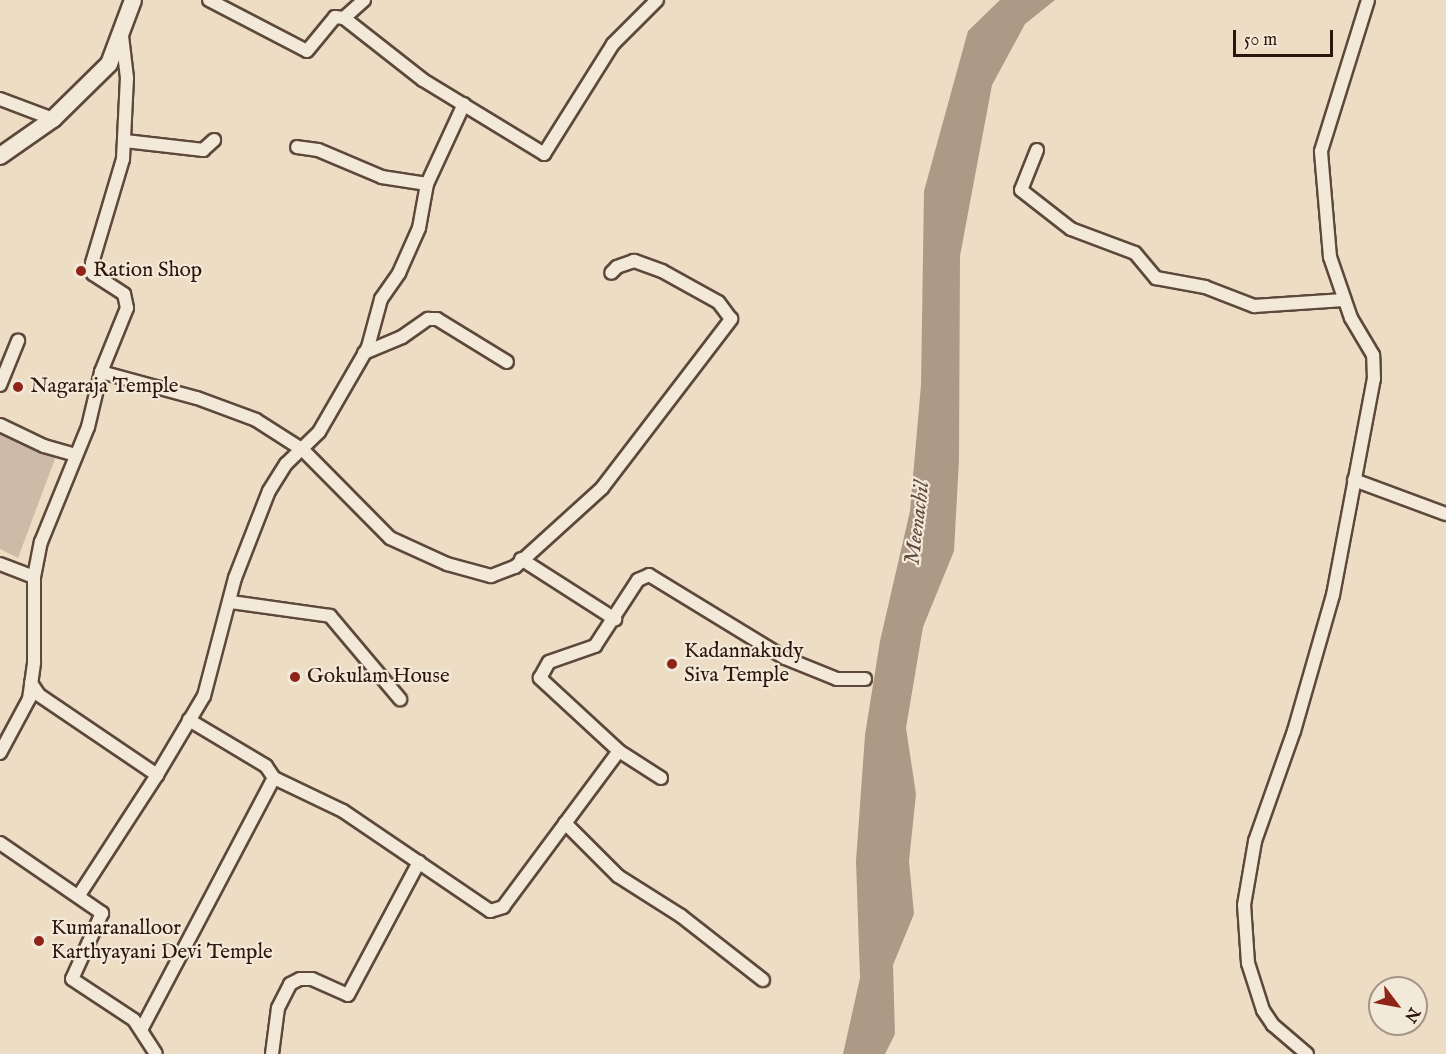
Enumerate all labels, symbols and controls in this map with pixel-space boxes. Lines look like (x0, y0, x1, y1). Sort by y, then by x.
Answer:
scale bar (1236, 18, 1336, 56)
text: 50 m (1244, 29, 1277, 52)
place label: Ration Shop (93, 258, 202, 284)
marker: Ration Shop (74, 264, 88, 278)
place label: Nagaraja Temple (30, 374, 178, 400)
marker: Nagaraja Temple (11, 380, 25, 394)
water label: Meenachil (900, 480, 936, 566)
place label: Kadannakudy Siva Temple (684, 639, 804, 689)
marker: Kadannakudy Siva Temple (665, 657, 679, 671)
place label: Gokulam House (307, 664, 450, 690)
marker: Gokulam House (288, 670, 302, 684)
place label: Kumaranalloor Karthyayani Devi Temple (51, 916, 273, 966)
marker: Kumaranalloor Karthyayani Devi Temple (32, 934, 46, 948)
north arrow (1368, 976, 1428, 1036)
text: N (1399, 1003, 1424, 1026)

